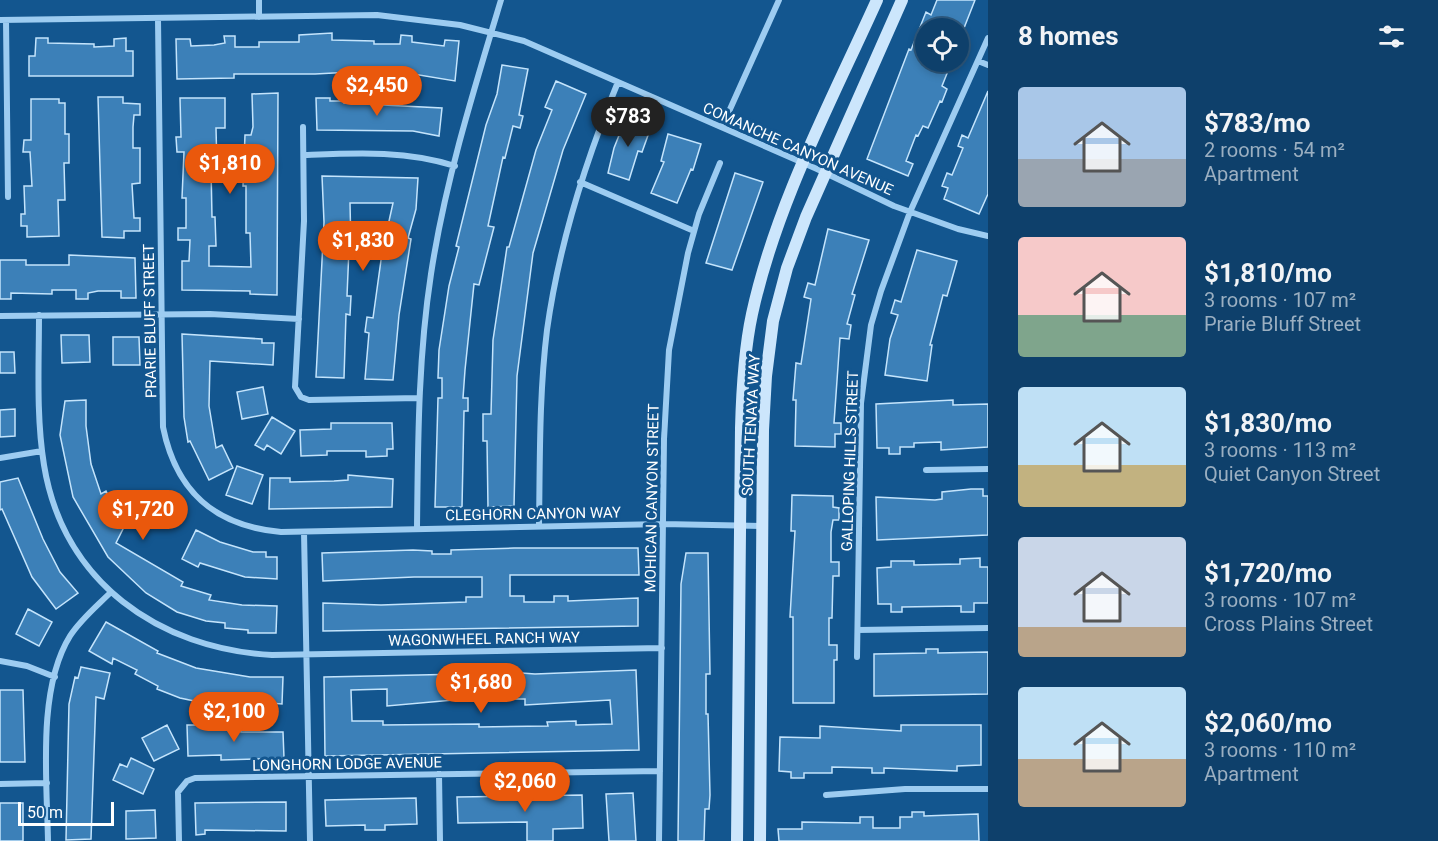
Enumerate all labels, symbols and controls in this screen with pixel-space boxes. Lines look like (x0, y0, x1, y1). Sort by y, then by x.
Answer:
map controls (915, 18, 969, 72)
button: locate (915, 18, 969, 72)
icon: filters (1375, 20, 1408, 53)
text: 8 homes (1018, 21, 1119, 51)
pin: $2,450 (328, 66, 426, 117)
text: $2,450 (346, 73, 408, 97)
pin: $783 (592, 97, 664, 148)
street label: COMANCHE CANYON AVENUE (700, 99, 896, 199)
text: $783 (605, 104, 651, 128)
text: $783/mo (1204, 108, 1311, 138)
icon: home (1066, 111, 1138, 183)
text: 2 rooms · 54 m² (1204, 138, 1345, 162)
pin: $1,810 (181, 144, 279, 195)
text: $1,810 (199, 151, 261, 175)
text: Apartment (1204, 162, 1299, 186)
pin: $1,830 (314, 221, 412, 272)
text: $1,830 (332, 228, 394, 252)
street label: PRARIE BLUFF STREET (140, 244, 160, 398)
text: $1,810/mo (1204, 258, 1332, 288)
icon: home (1066, 261, 1138, 333)
text: 3 rooms · 107 m² (1204, 288, 1356, 312)
text: Prarie Bluff Street (1204, 312, 1361, 336)
street label: SOUTH TENAYA WAY (738, 353, 764, 497)
street label: GALLOPING HILLS STREET (838, 370, 862, 552)
street label: MOHICAN CANYON STREET (641, 403, 663, 593)
text: $1,830/mo (1204, 408, 1332, 438)
icon: home (1066, 411, 1138, 483)
text: 3 rooms · 113 m² (1204, 438, 1356, 462)
text: Quiet Canyon Street (1204, 462, 1380, 486)
pin: $1,720 (94, 490, 192, 541)
text: $1,720 (112, 497, 174, 521)
street label: CLEGHORN CANYON WAY (445, 503, 621, 525)
text: $1,720/mo (1204, 558, 1332, 588)
icon: home (1066, 561, 1138, 633)
text: 3 rooms · 107 m² (1204, 588, 1356, 612)
text: Cross Plains Street (1204, 612, 1373, 636)
street label: WAGONWHEEL RANCH WAY (388, 628, 580, 650)
pin: $1,680 (432, 663, 530, 714)
text: $1,680 (450, 670, 512, 694)
pin: $2,100 (185, 692, 283, 743)
text: $2,100 (203, 699, 265, 723)
text: $2,060/mo (1204, 708, 1332, 738)
icon: home (1066, 711, 1138, 783)
text: 3 rooms · 110 m² (1204, 738, 1356, 762)
street label: LONGHORN LODGE AVENUE (252, 753, 443, 775)
pin: $2,060 (476, 762, 574, 813)
text: Apartment (1204, 762, 1299, 786)
text: $2,060 (494, 769, 556, 793)
scale bar (18, 799, 114, 826)
text: 50 m (27, 803, 63, 822)

